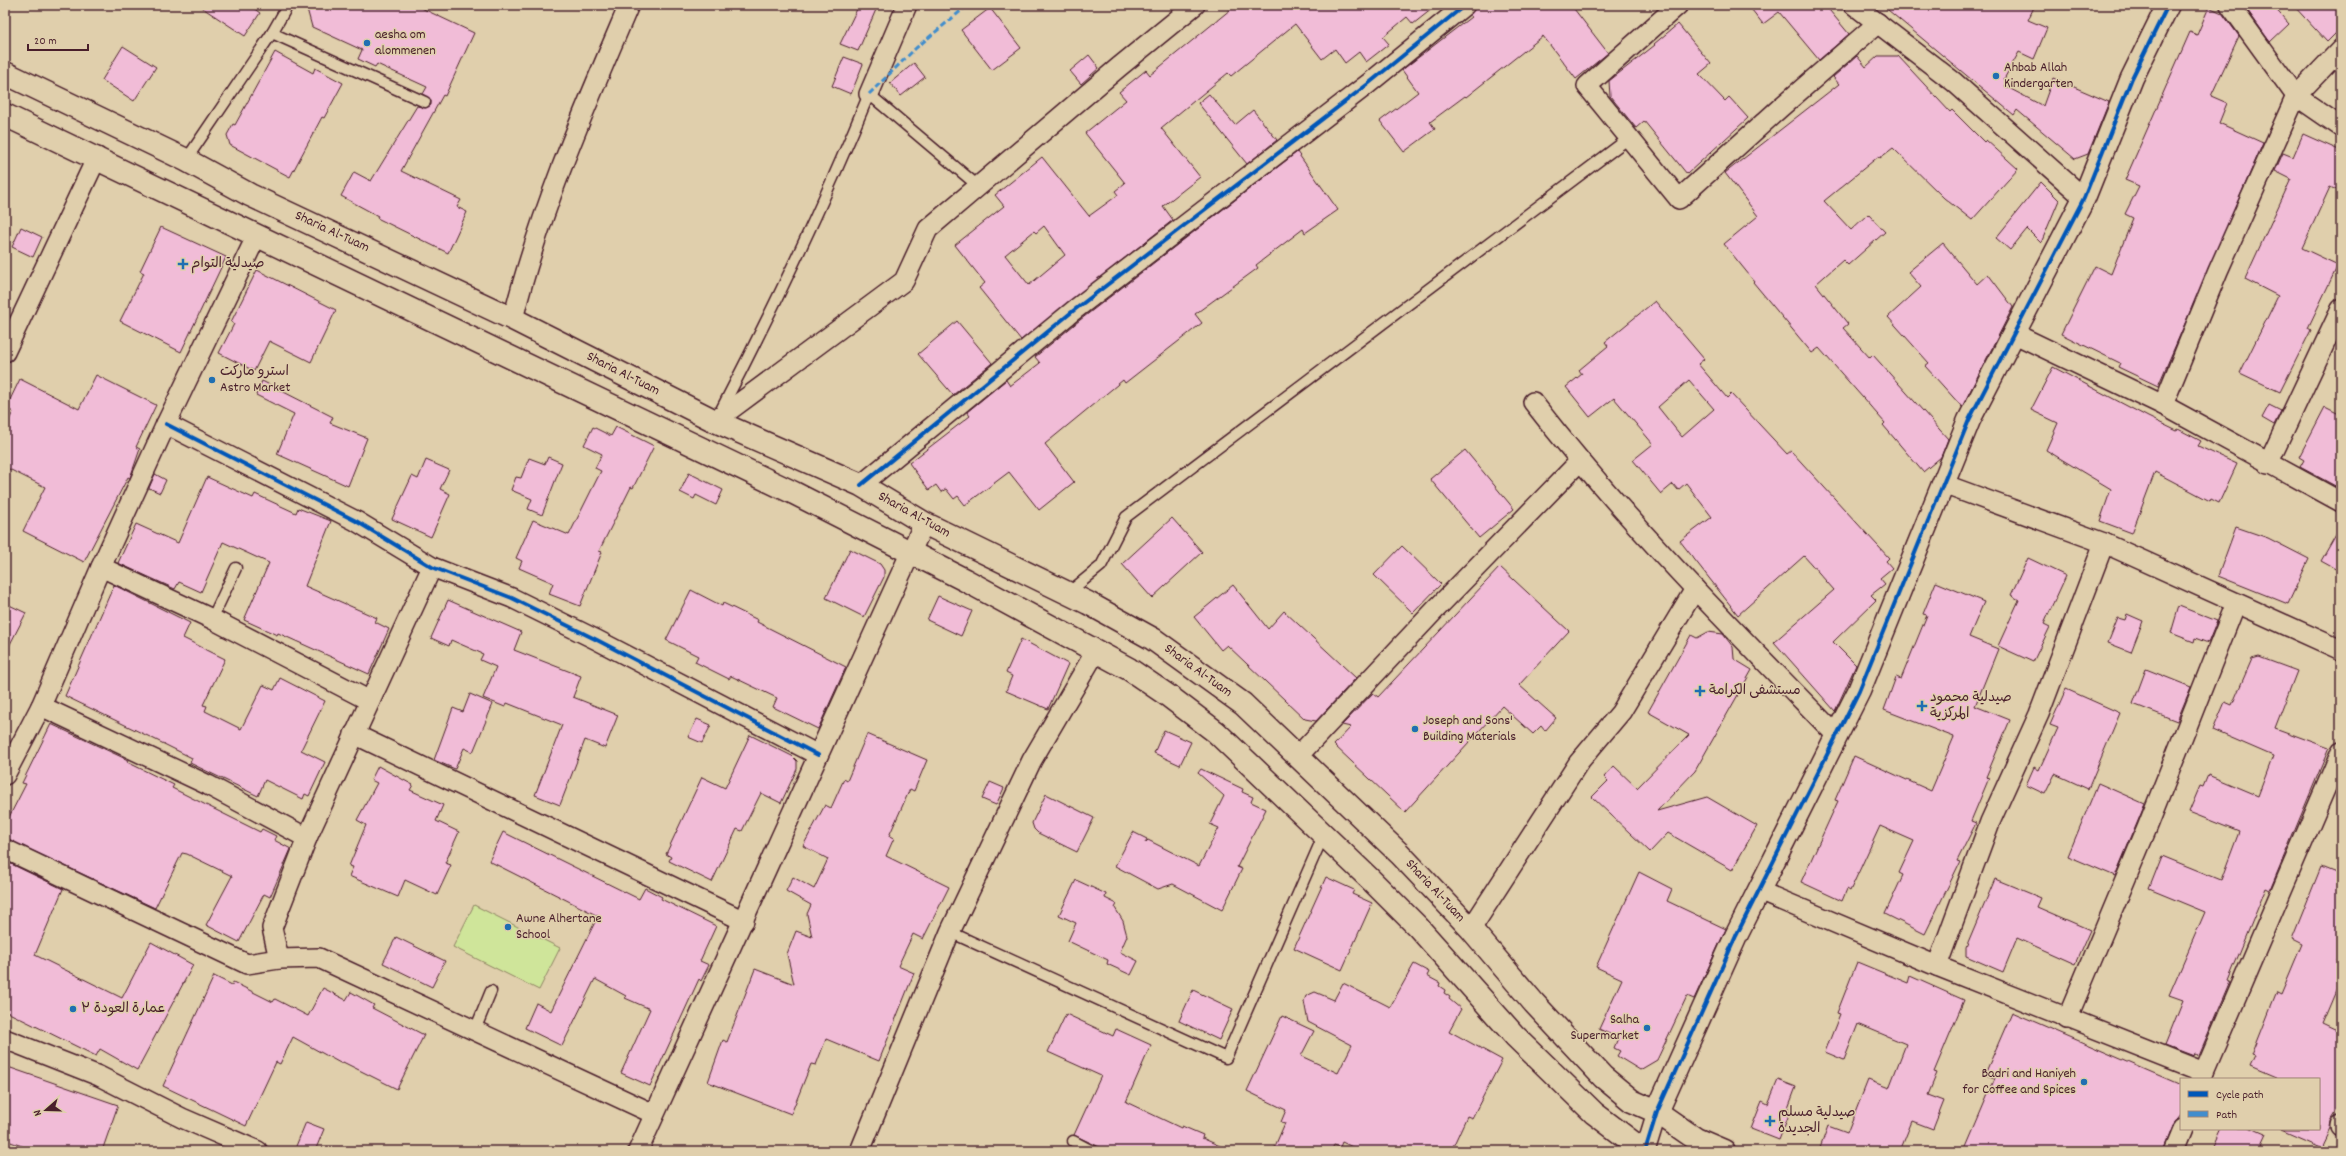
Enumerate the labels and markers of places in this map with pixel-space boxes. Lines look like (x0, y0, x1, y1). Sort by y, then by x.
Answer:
place label: aesha om alommenen (375, 25, 436, 61)
marker: aesha om alommenen (362, 38, 372, 48)
place label: Ahbab Allah Kindergarten (2004, 58, 2073, 94)
marker: Ahbab Allah Kindergarten (1991, 71, 2001, 81)
place label: صيدلية التوام (191, 254, 265, 274)
marker: صيدلية التوام (178, 259, 188, 269)
place label: استرو ماركت Astro Market (220, 362, 290, 398)
marker: استرو ماركت Astro Market (207, 375, 217, 385)
place label: مستشفى الكرامة (1709, 681, 1801, 701)
marker: مستشفى الكرامة (1694, 685, 1706, 697)
place label: صيدلية محمود المركزية (1930, 688, 2012, 724)
marker: صيدلية محمود المركزية (1917, 701, 1927, 711)
place label: Joseph and Sons' Building Materials (1423, 711, 1516, 747)
marker: Joseph and Sons' Building Materials (1410, 724, 1420, 734)
place label: Awne Alhertane School (516, 909, 602, 945)
marker: Awne Alhertane School (503, 922, 513, 932)
place label: عمارة العودة ٣ (81, 999, 166, 1019)
marker: عمارة العودة ٣ (68, 1004, 78, 1014)
place label: Salha Supermarket (1571, 1010, 1639, 1046)
marker: Salha Supermarket (1642, 1023, 1652, 1033)
place label: Badri and Haniyeh for Coffee and Spices (1963, 1064, 2076, 1100)
marker: Badri and Haniyeh for Coffee and Spices (2079, 1077, 2089, 1087)
place label: صيدلية مسلم الجديدة (1778, 1103, 1855, 1139)
marker: صيدلية مسلم الجديدة (1765, 1116, 1775, 1126)

